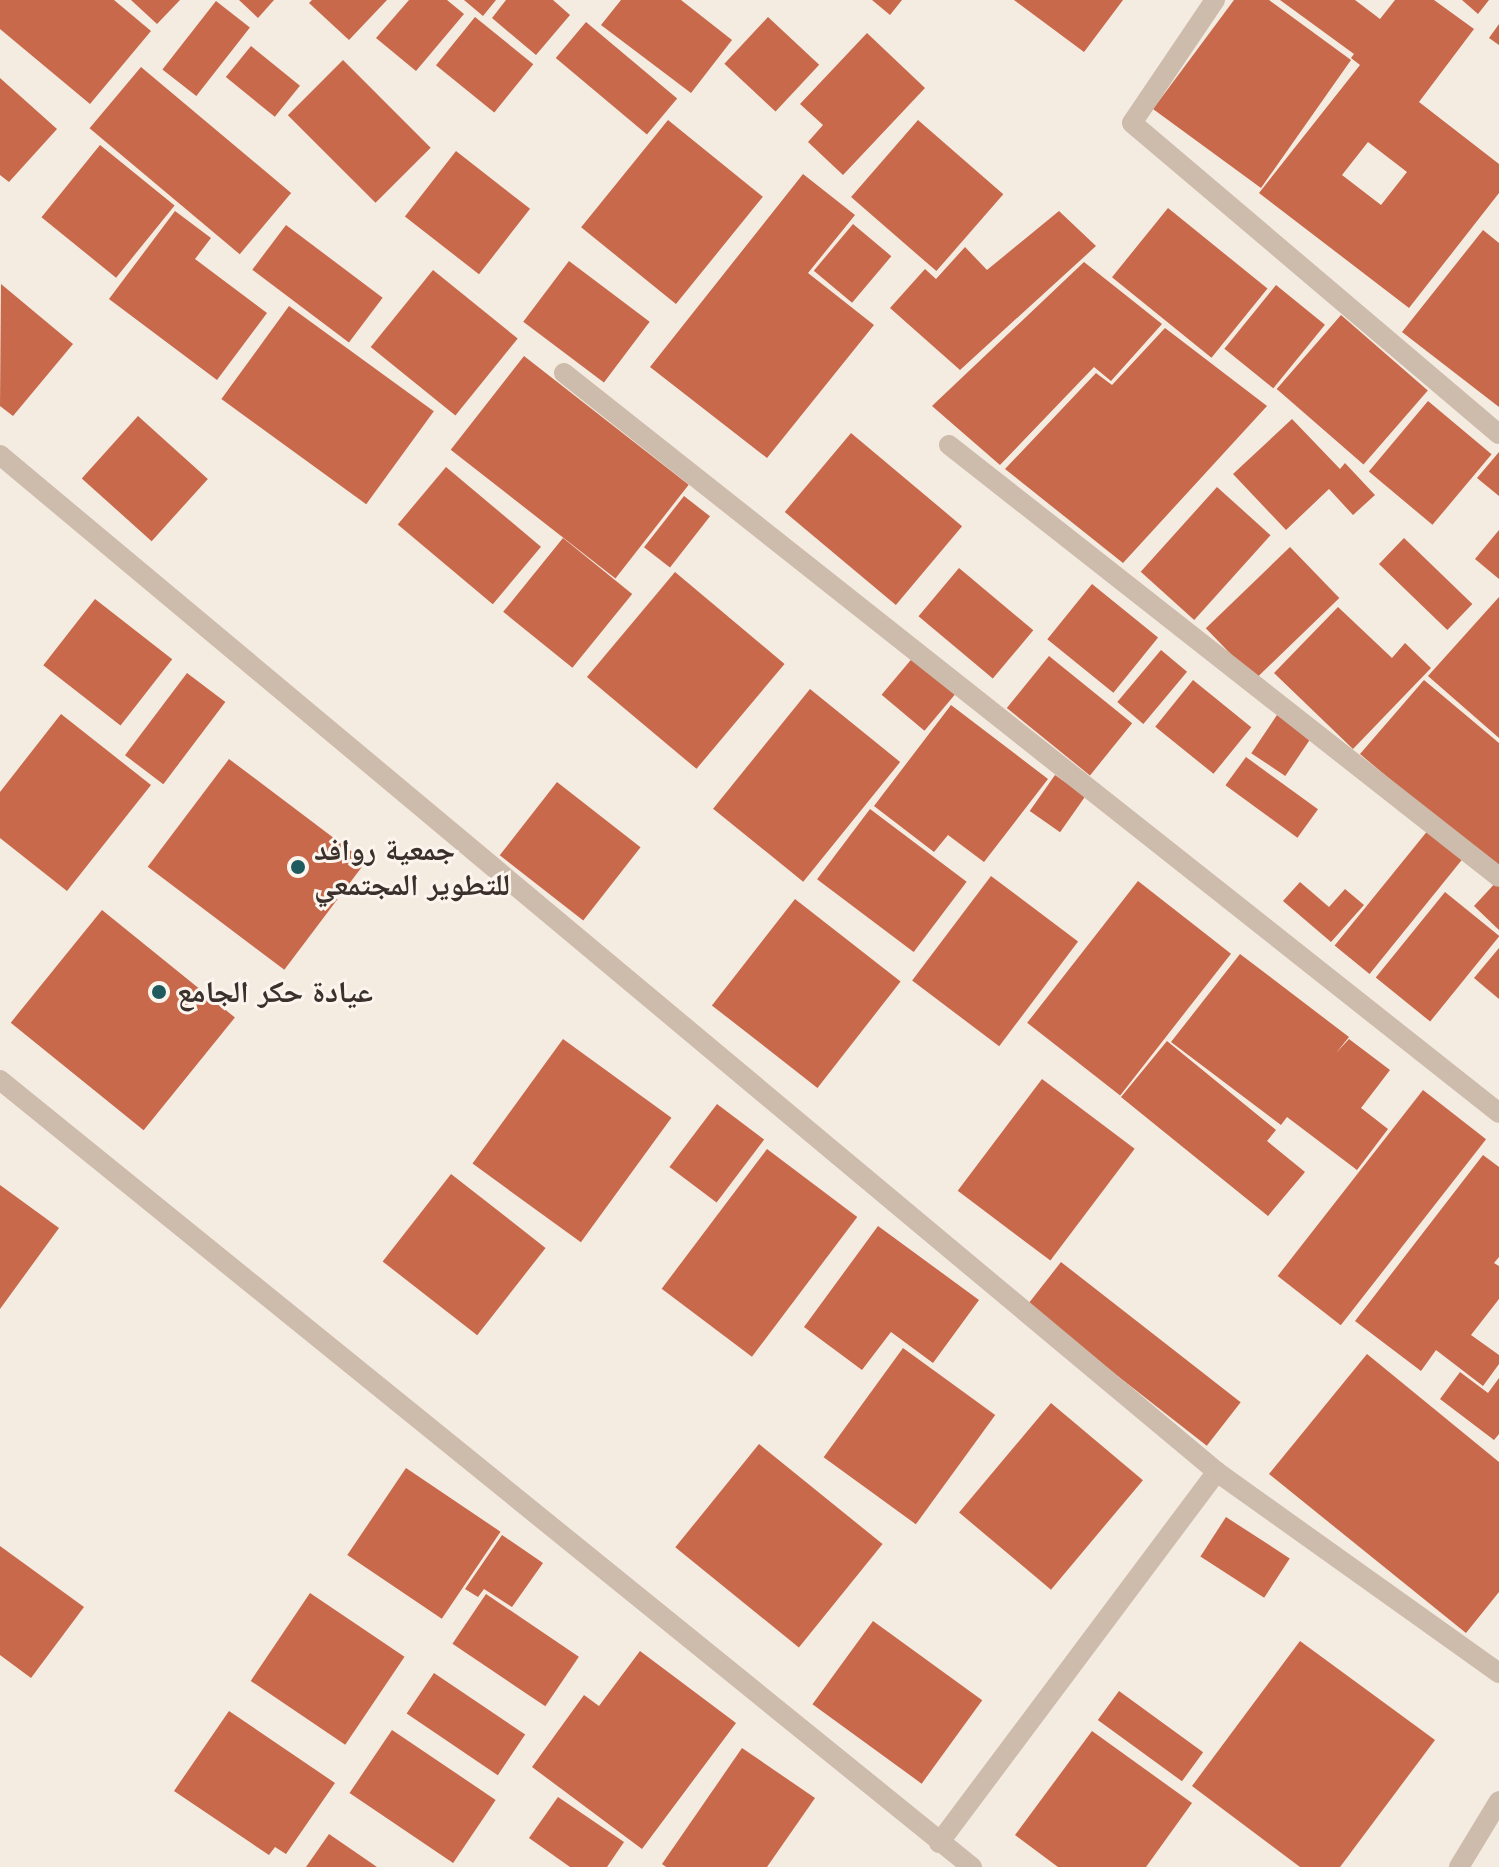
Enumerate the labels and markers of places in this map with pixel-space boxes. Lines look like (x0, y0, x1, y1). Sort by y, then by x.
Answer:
place label: جمعية روافد للتطوير المجتمعي (314, 832, 510, 902)
marker: جمعية روافد للتطوير المجتمعي (289, 858, 307, 876)
place label: عيادة حكر الجامع (177, 974, 373, 1010)
marker: عيادة حكر الجامع (148, 981, 170, 1003)

